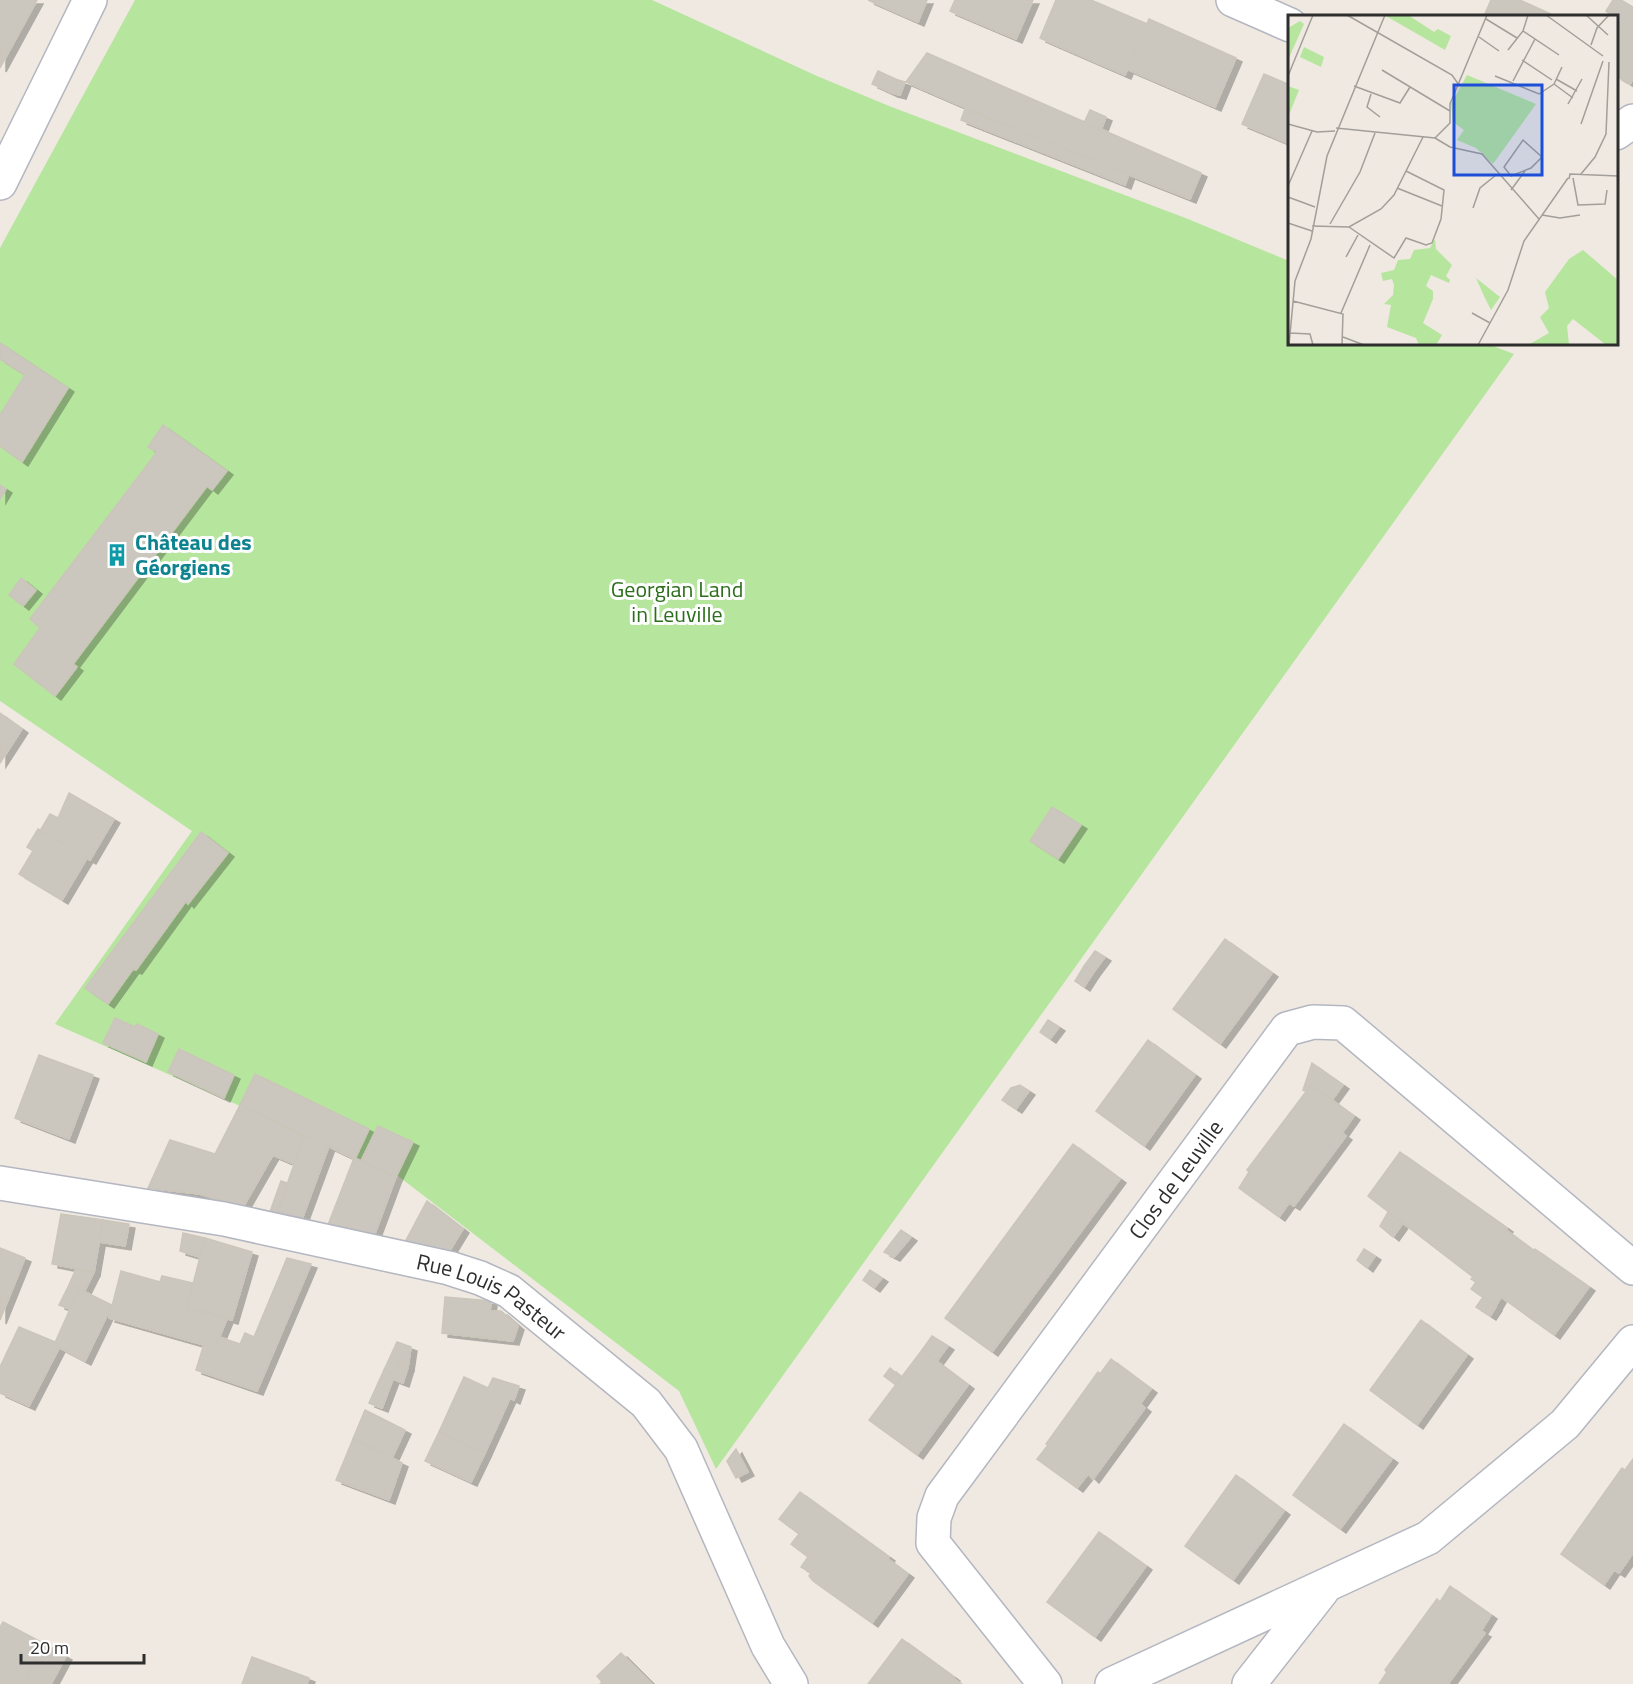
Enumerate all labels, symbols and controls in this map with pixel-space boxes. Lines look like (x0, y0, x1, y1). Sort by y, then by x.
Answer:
inset map (1288, 15, 1618, 345)
place label: Château des Géorgiens (135, 525, 252, 584)
building icon: Château des Géorgiens (104, 542, 130, 568)
park label: Georgian Land in Leuville (611, 572, 743, 631)
street label: Clos de Leuville (1120, 1113, 1231, 1246)
street label: Rue Louis Pasteur (413, 1244, 574, 1349)
scale bar (21, 1627, 144, 1665)
text: 20 m (30, 1634, 69, 1661)

